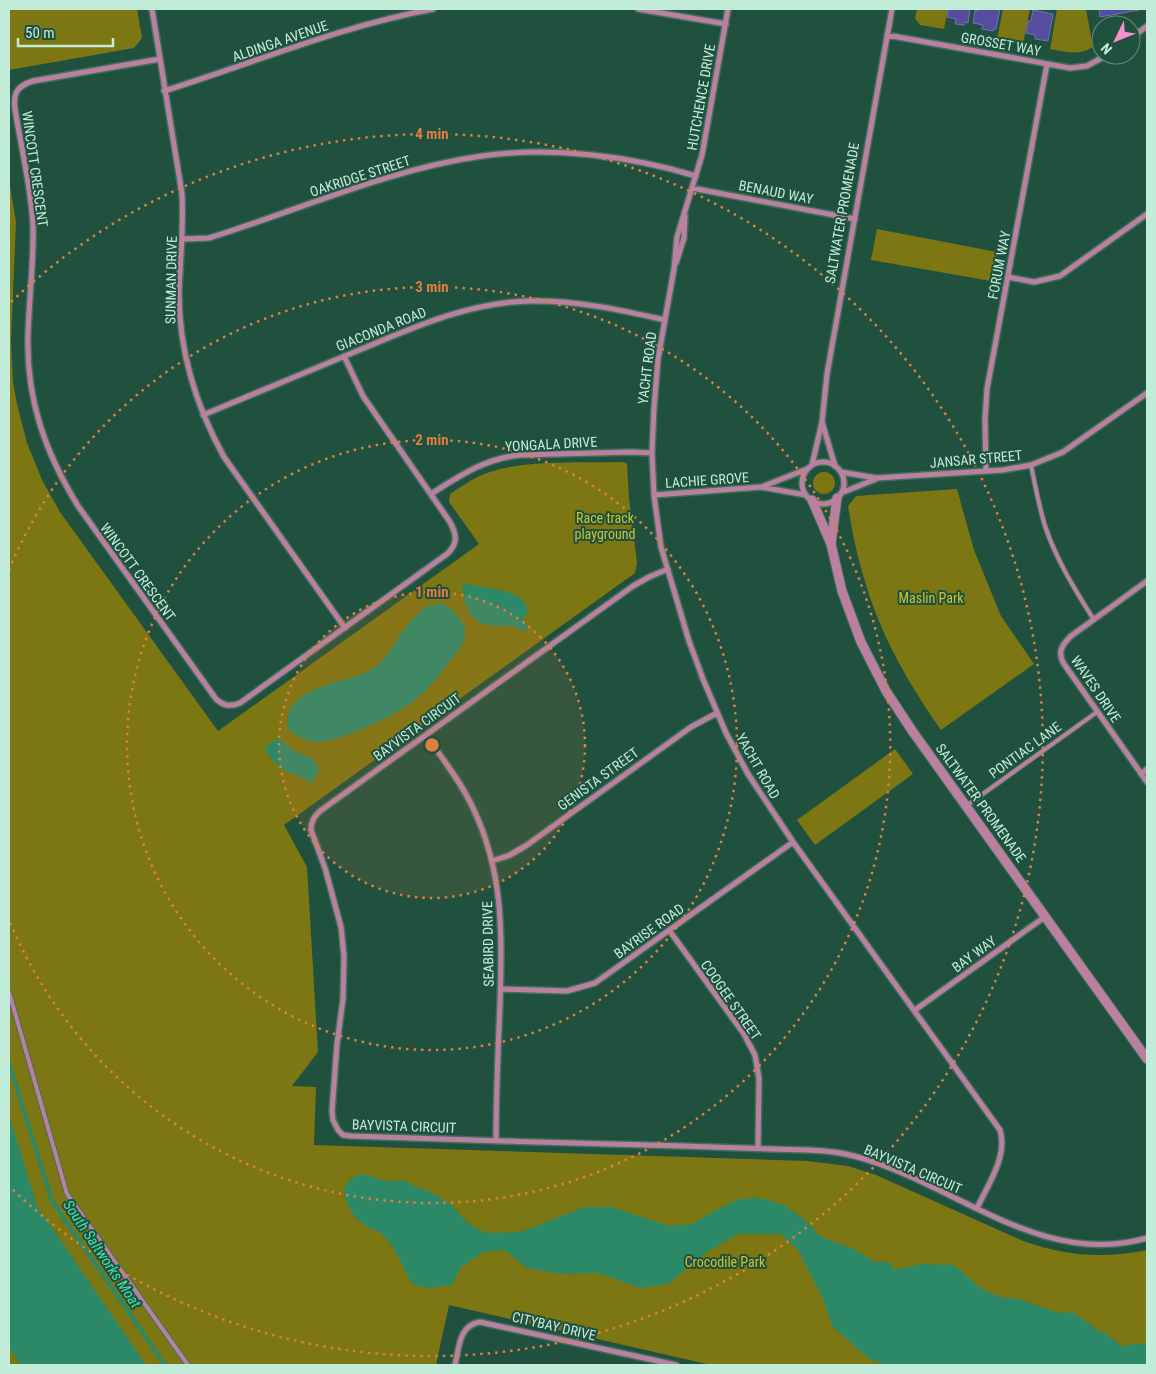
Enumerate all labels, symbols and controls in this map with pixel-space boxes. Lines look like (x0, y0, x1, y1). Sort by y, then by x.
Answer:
scale bar (18, 15, 112, 47)
north arrow (1091, 15, 1141, 65)
street label: ALDINGA AVENUE (230, 17, 330, 65)
text: 50 m (25, 24, 55, 42)
street label: GROSSET WAY (960, 29, 1043, 59)
text: N (1098, 40, 1115, 57)
street label: HUTCHENCE DRIVE (684, 43, 718, 151)
street label: WINCOTT CRESCENT (19, 110, 51, 228)
text: 4 min (415, 125, 449, 143)
street label: SALTWATER PROMENADE (822, 141, 862, 285)
street label: OAKRIDGE STREET (308, 152, 412, 200)
street label: BENAUD WAY (737, 177, 815, 207)
street label: FORUM WAY (985, 229, 1014, 301)
street label: SUNMAN DRIVE (162, 236, 180, 324)
text: 3 min (415, 278, 449, 296)
street label: GIACONDA ROAD (334, 304, 428, 354)
street label: YACHT ROAD (635, 331, 659, 405)
text: 2 min (415, 431, 449, 449)
street label: YONGALA DRIVE (504, 434, 598, 454)
street label: JANSAR STREET (929, 447, 1023, 471)
street label: LACHIE GROVE (665, 469, 749, 491)
park label: Race track playground (574, 510, 636, 542)
street label: WINCOTT CRESCENT (97, 520, 179, 624)
text: 1 min (415, 583, 449, 601)
park label: Maslin Park (898, 590, 964, 606)
street label: WAVES DRIVE (1068, 653, 1124, 725)
street label: BAYVISTA CIRCUIT (370, 690, 464, 764)
street label: PONTIAC LANE (986, 718, 1064, 782)
street label: YACHT ROAD (733, 730, 783, 802)
centre of rings (423, 736, 441, 754)
street label: SALTWATER PROMENADE (933, 740, 1029, 866)
street label: GENISTA STREET (554, 744, 642, 814)
street label: BAYRISE ROAD (611, 900, 687, 962)
street label: SEABIRD DRIVE (479, 901, 497, 987)
street label: BAY WAY (949, 932, 1000, 975)
street label: COOGEE STREET (698, 957, 764, 1043)
street label: BAYVISTA CIRCUIT (352, 1116, 456, 1136)
street label: BAYVISTA CIRCUIT (862, 1141, 964, 1197)
water label: South Saltworks Moat (59, 1197, 145, 1312)
park label: Crocodile Park (685, 1254, 766, 1270)
street label: CITYBAY DRIVE (511, 1309, 597, 1343)

